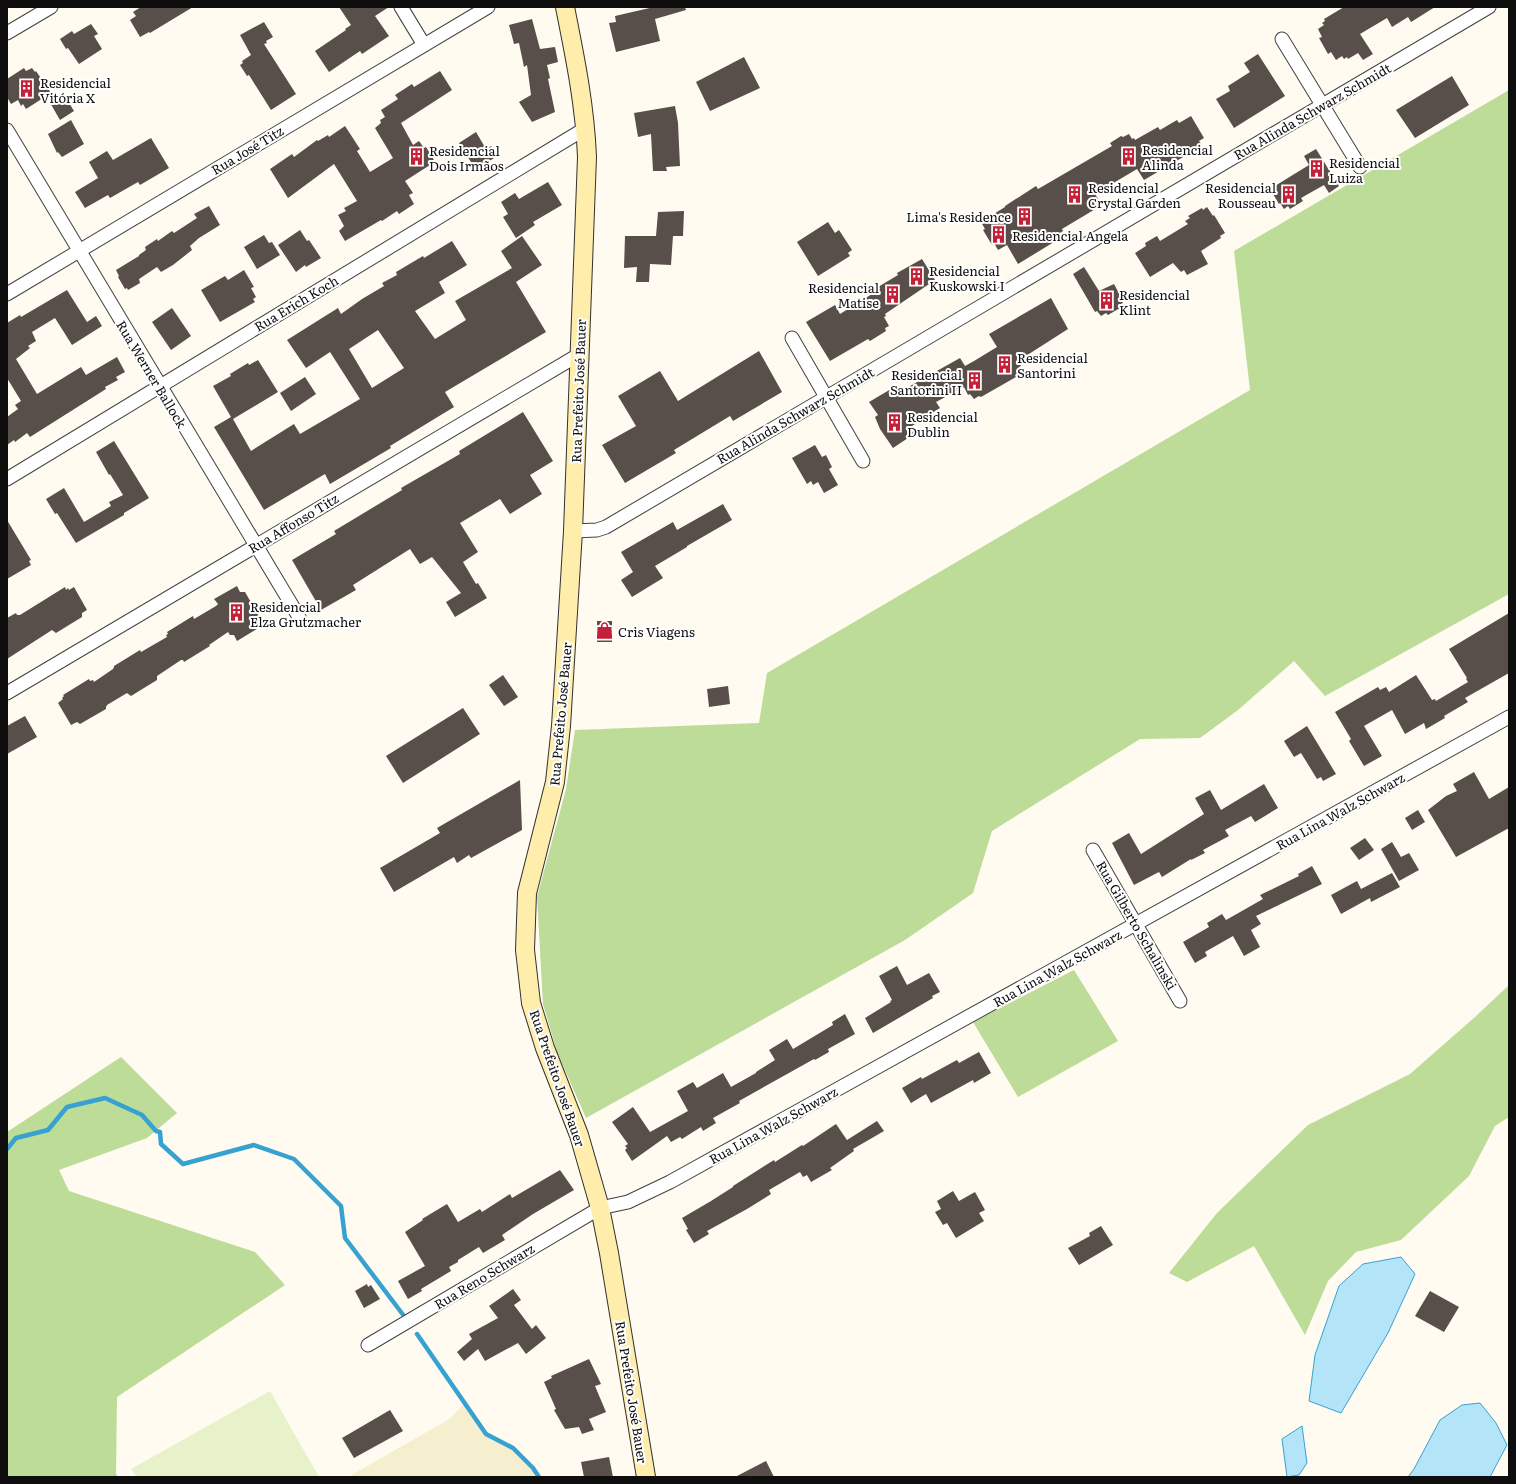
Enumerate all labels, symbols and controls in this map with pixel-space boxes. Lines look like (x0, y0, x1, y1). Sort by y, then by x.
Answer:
street label: Rua Alinda Schwarz Schmidt (1230, 58, 1395, 164)
place label: Residencial Vitória X (40, 73, 112, 107)
building icon: Residencial Vitória X (17, 79, 37, 99)
street label: Rua José Titz (207, 121, 287, 179)
place label: Residencial Alinda (1142, 140, 1214, 174)
place label: Residencial Dois Irmãos (429, 141, 504, 175)
building icon: Residencial Alinda (1119, 146, 1139, 166)
building icon: Residencial Dois Irmãos (406, 147, 426, 167)
place label: Residencial Luiza (1329, 153, 1401, 187)
building icon: Residencial Luiza (1306, 159, 1326, 179)
place label: Residencial Crystal Garden (1088, 178, 1181, 212)
place label: Residencial Rousseau (1205, 178, 1277, 212)
building icon: Residencial Crystal Garden (1065, 184, 1085, 204)
building icon: Residencial Rousseau (1279, 184, 1299, 204)
building icon: Lima's Residence (1014, 206, 1034, 226)
place label: Lima's Residence (906, 207, 1011, 226)
building icon: Residencial Angela (989, 225, 1009, 245)
place label: Residencial Angela (1012, 226, 1128, 245)
place label: Residencial Kuskowski I (929, 261, 1005, 295)
building icon: Residencial Kuskowski I (906, 267, 926, 287)
street label: Rua Erich Koch (250, 270, 342, 336)
place label: Residencial Matise (808, 278, 880, 312)
building icon: Residencial Matise (882, 284, 902, 304)
place label: Residencial Klint (1119, 285, 1191, 319)
building icon: Residencial Klint (1096, 291, 1116, 311)
street label: Rua Werner Ballock (112, 317, 192, 432)
street label: Rua Prefeito José Bauer (566, 318, 590, 463)
place label: Residencial Santorini (1017, 348, 1089, 382)
building icon: Residencial Santorini (994, 354, 1014, 374)
street label: Rua Alinda Schwarz Schmidt (713, 362, 878, 468)
place label: Residencial Santorini II (890, 365, 963, 399)
building icon: Residencial Santorini II (965, 371, 985, 391)
place label: Residencial Dublin (907, 407, 979, 441)
building icon: Residencial Dublin (884, 413, 904, 433)
street label: Rua Affonso Titz (244, 488, 342, 558)
place label: Residencial Elza Grutzmacher (250, 597, 362, 631)
building icon: Residencial Elza Grutzmacher (227, 603, 247, 623)
shop icon: Cris Viagens (595, 621, 615, 641)
place label: Cris Viagens (618, 622, 695, 641)
street label: Rua Prefeito José Bauer (544, 641, 576, 787)
street label: Rua Lina Walz Schwarz (1272, 768, 1408, 854)
street label: Rua Gilberto Schalinski (1092, 857, 1182, 994)
street label: Rua Lina Walz Schwarz (989, 925, 1125, 1011)
street label: Rua Prefeito José Bauer (526, 1007, 591, 1150)
street label: Rua Lina Walz Schwarz (705, 1082, 841, 1168)
street label: Rua Reno Schwarz (430, 1239, 538, 1313)
street label: Rua Prefeito José Bauer (611, 1319, 653, 1465)

